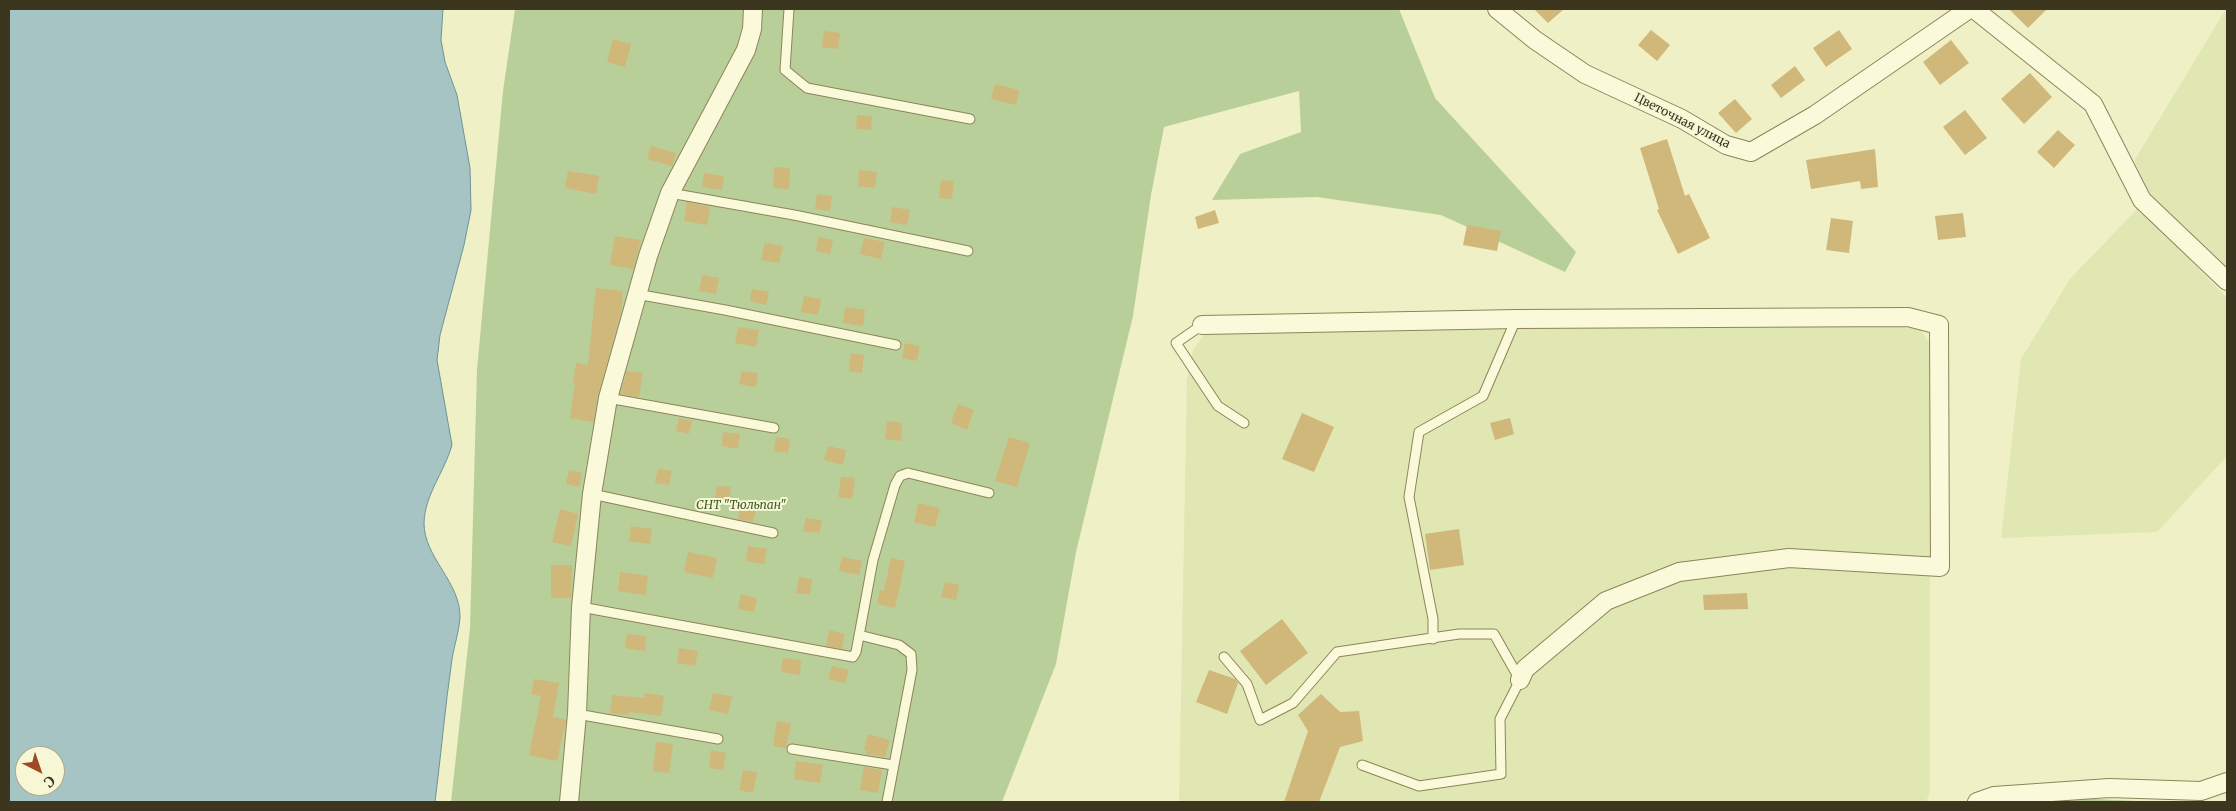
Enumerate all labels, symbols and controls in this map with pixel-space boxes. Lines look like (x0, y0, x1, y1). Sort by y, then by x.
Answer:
street label: Цветочная улица (1631, 90, 1733, 152)
park label: СНТ "Тюльпан" (696, 499, 786, 513)
north arrow (15, 746, 65, 796)
text: С (40, 772, 59, 791)

